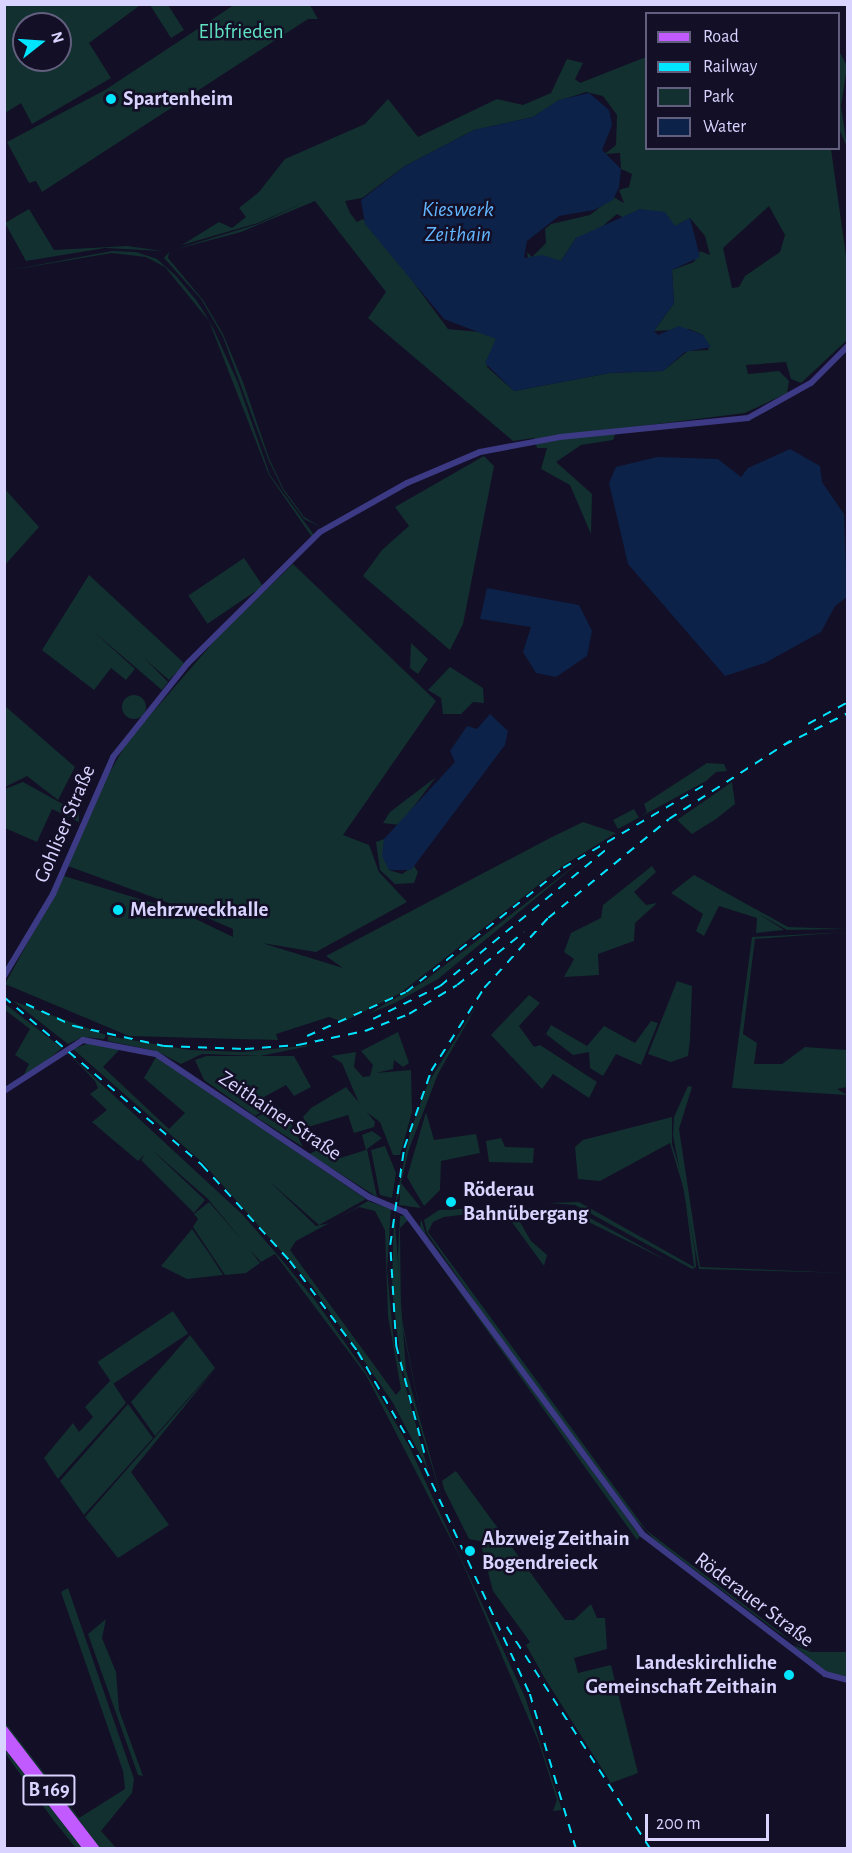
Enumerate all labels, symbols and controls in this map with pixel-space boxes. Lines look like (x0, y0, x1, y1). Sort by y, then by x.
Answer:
north arrow (12, 12, 72, 72)
legend (645, 12, 840, 150)
park label: Elbfrieden (199, 19, 283, 45)
text: Road (703, 28, 739, 46)
text: N (48, 30, 67, 45)
text: Railway (703, 58, 757, 76)
place label: Spartenheim (123, 86, 233, 112)
text: Park (703, 88, 734, 106)
marker: Spartenheim (104, 92, 118, 106)
text: Water (703, 118, 746, 136)
water label: Kieswerk Zeithain (422, 196, 494, 248)
street label: Gohliser Straße (29, 761, 101, 887)
place label: Mehrzweckhalle (130, 897, 268, 923)
marker: Mehrzweckhalle (111, 903, 125, 917)
street label: Zeithainer Straße (214, 1066, 346, 1166)
place label: Röderau Bahnübergang (463, 1177, 588, 1227)
marker: Röderau Bahnübergang (444, 1195, 458, 1209)
place label: Abzweig Zeithain Bogendreieck (482, 1526, 630, 1576)
marker: Abzweig Zeithain Bogendreieck (463, 1544, 477, 1558)
street label: Röderauer Straße (689, 1547, 819, 1653)
place label: Landeskirchliche Gemeinschaft Zeithain (586, 1650, 777, 1700)
marker: Landeskirchliche Gemeinschaft Zeithain (782, 1668, 796, 1682)
road number: B 169 (22, 1773, 76, 1807)
scale bar (648, 1802, 772, 1840)
text: 200 m (656, 1815, 701, 1833)

